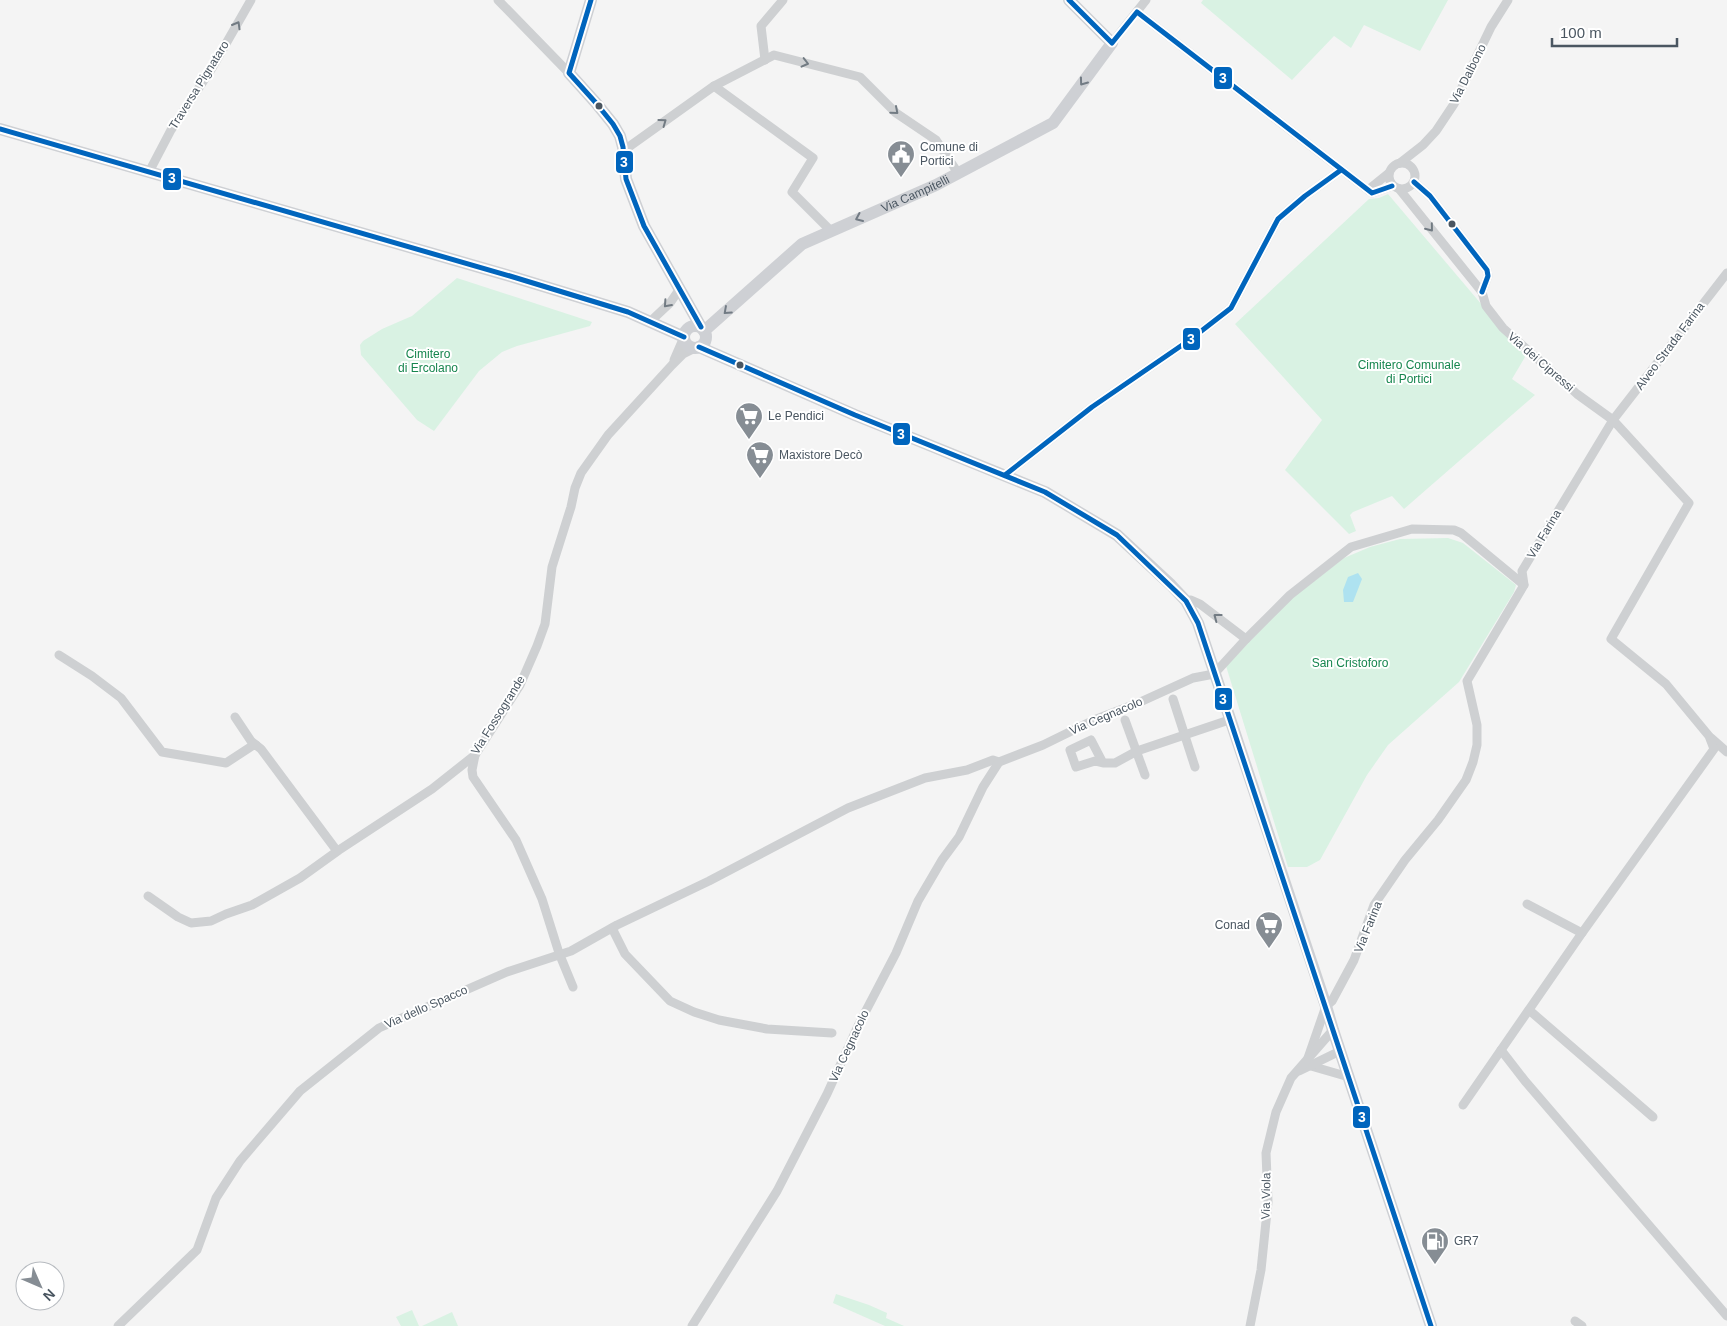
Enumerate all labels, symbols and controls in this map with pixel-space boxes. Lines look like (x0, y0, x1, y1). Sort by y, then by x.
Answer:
scale bar (1552, 15, 1677, 47)
one-way arrow (230, 21, 240, 30)
text: 100 m (1560, 24, 1602, 41)
street label: Traversa Pignataro (166, 38, 232, 132)
street label: Via Dalbono (1447, 42, 1489, 106)
one-way arrow (801, 57, 810, 68)
line badge: 3 (1213, 66, 1233, 90)
text: 3 (1219, 70, 1227, 86)
one-way arrow (1081, 76, 1089, 85)
unlabelled marker (594, 101, 604, 111)
one-way arrow (889, 105, 898, 114)
one-way arrow (657, 120, 666, 128)
public building icon: Comune di Portici (886, 139, 916, 178)
place label: Comune di Portici (920, 140, 978, 168)
line badge: 3 (615, 150, 634, 174)
text: 3 (620, 154, 628, 170)
line badge: 3 (162, 167, 182, 191)
text: 3 (168, 170, 176, 186)
street label: Via Campitelli (879, 172, 952, 215)
one-way arrow (855, 212, 864, 223)
unlabelled marker (1447, 219, 1457, 229)
one-way arrow (1425, 222, 1433, 231)
one-way arrow (664, 299, 673, 308)
street label: Alveo Strada Farina (1632, 299, 1708, 393)
one-way arrow (724, 305, 733, 314)
line badge: 3 (1182, 327, 1201, 351)
street label: Via dei Cipressi (1505, 329, 1577, 395)
text: 3 (1187, 331, 1195, 347)
park label: Cimitero di Ercolano (398, 347, 458, 375)
park label: Cimitero Comunale di Portici (1358, 358, 1461, 386)
unlabelled marker (735, 360, 745, 370)
supermarket icon: Le Pendici (734, 401, 764, 440)
place label: Le Pendici (768, 409, 824, 423)
line badge: 3 (892, 422, 911, 446)
text: 3 (897, 426, 905, 442)
supermarket icon: Maxistore Decò (745, 440, 775, 479)
place label: Maxistore Decò (779, 448, 863, 462)
street label: Via Farina (1524, 507, 1564, 561)
one-way arrow (1214, 614, 1223, 622)
park label: San Cristoforo (1312, 656, 1389, 670)
street label: Via Fossogrande (468, 673, 528, 757)
line badge: 3 (1214, 687, 1233, 711)
text: 3 (1219, 691, 1227, 707)
street label: Via Cegnacolo (1067, 694, 1145, 738)
street label: Via Farina (1351, 899, 1385, 955)
supermarket icon: Conad (1254, 910, 1284, 949)
place label: Conad (1215, 918, 1250, 932)
street label: Via dello Spacco (382, 982, 470, 1032)
street label: Via Cegnacolo (826, 1007, 872, 1084)
line badge: 3 (1352, 1105, 1371, 1129)
text: 3 (1358, 1109, 1366, 1125)
street label: Via Viola (1259, 1172, 1273, 1220)
fuel station icon: GR7 (1420, 1226, 1450, 1265)
place label: GR7 (1454, 1234, 1479, 1248)
north arrow (15, 1261, 65, 1311)
text: N (40, 1286, 58, 1304)

